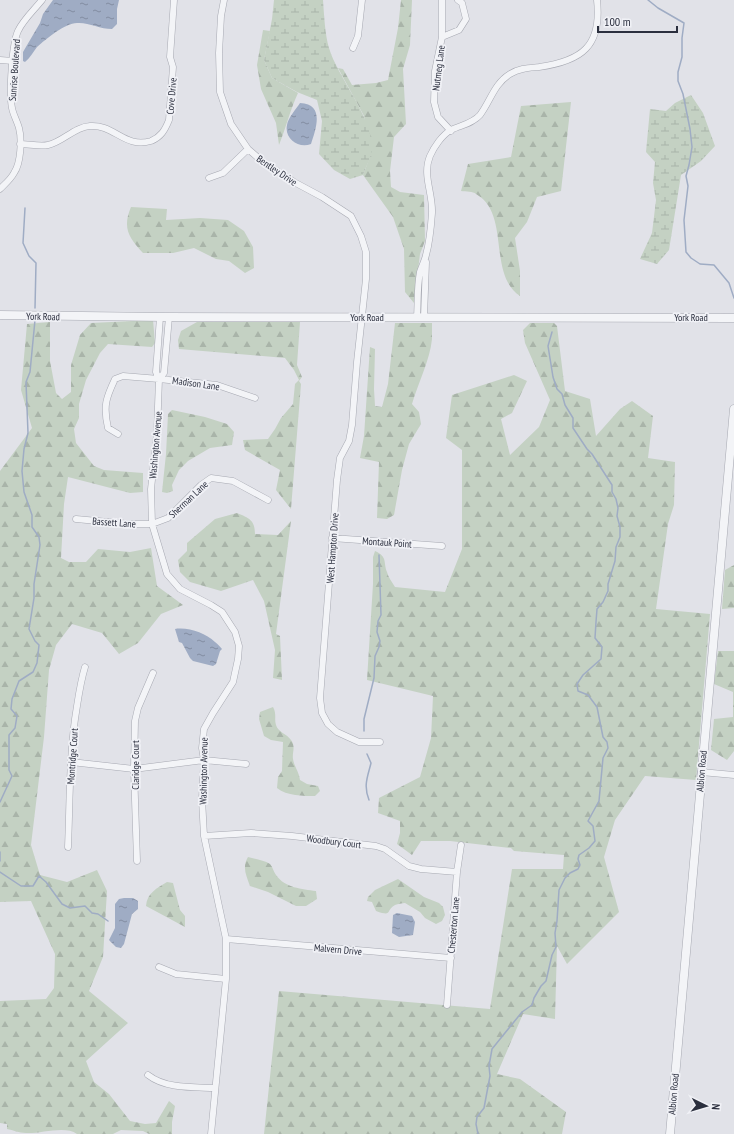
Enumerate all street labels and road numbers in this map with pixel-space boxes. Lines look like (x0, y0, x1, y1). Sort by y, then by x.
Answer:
street label: Sunrise Boulevard (6, 39, 23, 101)
street label: Nutmeg Lane (429, 44, 448, 92)
street label: Cove Drive (163, 77, 180, 115)
street label: Bentley Drive (254, 152, 299, 189)
street label: York Road (26, 310, 60, 323)
street label: York Road (350, 311, 384, 324)
street label: York Road (674, 311, 708, 324)
street label: Madison Lane (171, 374, 220, 393)
street label: Washington Avenue (146, 411, 165, 479)
street label: Sherman Lane (166, 478, 211, 521)
street label: West Hampton Drive (324, 512, 341, 584)
street label: Bassett Lane (92, 514, 136, 531)
street label: Montauk Point (362, 534, 412, 551)
street label: Montridge Court (64, 727, 81, 785)
street label: Washington Avenue (196, 737, 211, 805)
street label: Claridge Court (129, 740, 142, 790)
street label: Albion Road (693, 750, 710, 792)
street label: Woodbury Court (306, 832, 362, 851)
street label: Chesterton Lane (445, 896, 462, 954)
street label: Malvern Drive (313, 941, 363, 958)
street label: Albion Road (665, 1073, 682, 1115)

